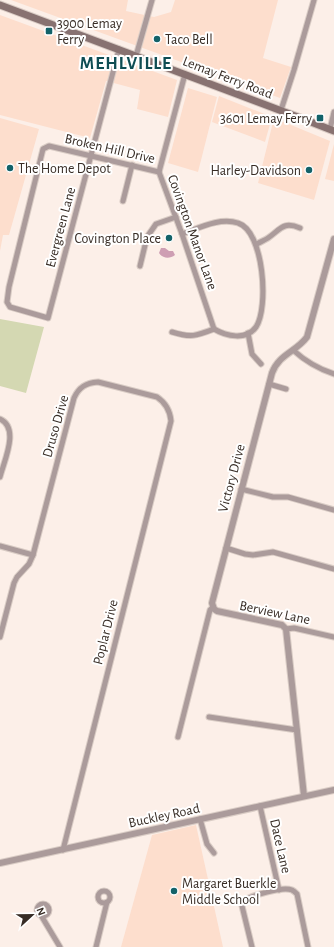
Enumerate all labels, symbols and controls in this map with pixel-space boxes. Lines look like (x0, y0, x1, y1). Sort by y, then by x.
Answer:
place label: 3900 Lemay Ferry (57, 17, 122, 47)
marker: 3900 Lemay Ferry (44, 26, 54, 36)
place label: Taco Bell (165, 33, 213, 47)
marker: Taco Bell (152, 34, 162, 44)
street label: Lemay Ferry Road (181, 54, 275, 102)
district label: MEHLVILLE (80, 55, 172, 73)
place label: 3601 Lemay Ferry (220, 112, 312, 126)
marker: 3601 Lemay Ferry (315, 113, 325, 123)
street label: Broken Hill Drive (63, 132, 156, 166)
place label: The Home Depot (18, 162, 111, 176)
marker: The Home Depot (5, 163, 15, 173)
place label: Harley-Davidson (210, 164, 301, 178)
marker: Harley-Davidson (304, 165, 314, 175)
street label: Covington Manor Lane (165, 173, 219, 292)
street label: Evergreen Lane (44, 186, 78, 269)
place label: Covington Place (74, 232, 161, 246)
marker: Covington Place (164, 233, 174, 243)
street label: Druso Drive (40, 393, 72, 459)
street label: Victory Drive (216, 443, 248, 514)
street label: Poplar Drive (91, 598, 121, 666)
street label: Berview Lane (238, 599, 311, 627)
street label: Buckley Road (127, 802, 201, 830)
street label: Dace Lane (267, 818, 293, 875)
place label: Margaret Buerkle Middle School (182, 877, 276, 907)
marker: Margaret Buerkle Middle School (169, 886, 179, 896)
north arrow (12, 895, 52, 935)
text: N (34, 906, 47, 917)

